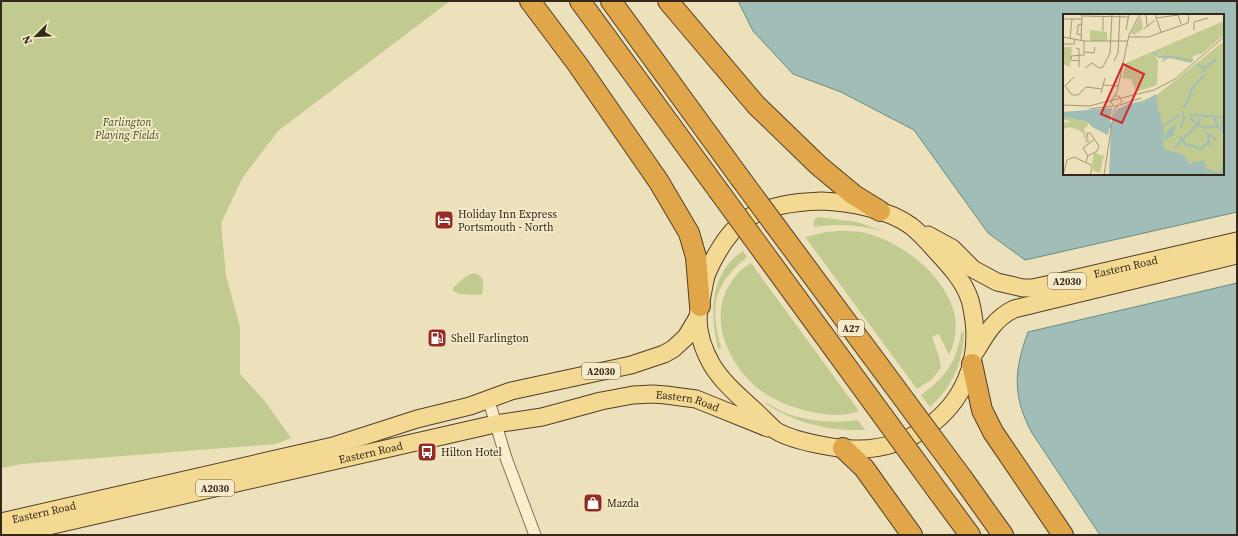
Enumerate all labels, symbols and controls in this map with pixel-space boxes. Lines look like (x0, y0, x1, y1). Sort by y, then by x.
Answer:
inset map (1063, 14, 1224, 175)
north arrow (16, 16, 56, 56)
text: N (19, 33, 36, 47)
park label: Farlington Playing Fields (94, 115, 159, 143)
place label: Holiday Inn Express Portsmouth - North (458, 207, 557, 235)
hotel icon: Holiday Inn Express Portsmouth - North (433, 209, 455, 231)
street label: Eastern Road (1092, 252, 1160, 281)
road number: A2030 (1048, 273, 1086, 289)
road number: A27 (838, 320, 864, 336)
fuel station icon: Shell Farlington (426, 327, 448, 349)
place label: Shell Farlington (451, 331, 529, 346)
road number: A2030 (582, 363, 620, 379)
street label: Eastern Road (655, 387, 722, 415)
street label: Eastern Road (337, 438, 405, 467)
bus stop icon: Hilton Hotel (416, 441, 438, 463)
place label: Hilton Hotel (441, 445, 502, 460)
road number: A2030 (196, 480, 234, 496)
shop icon: Mazda (582, 492, 604, 514)
place label: Mazda (607, 496, 639, 511)
street label: Eastern Road (10, 497, 78, 527)

